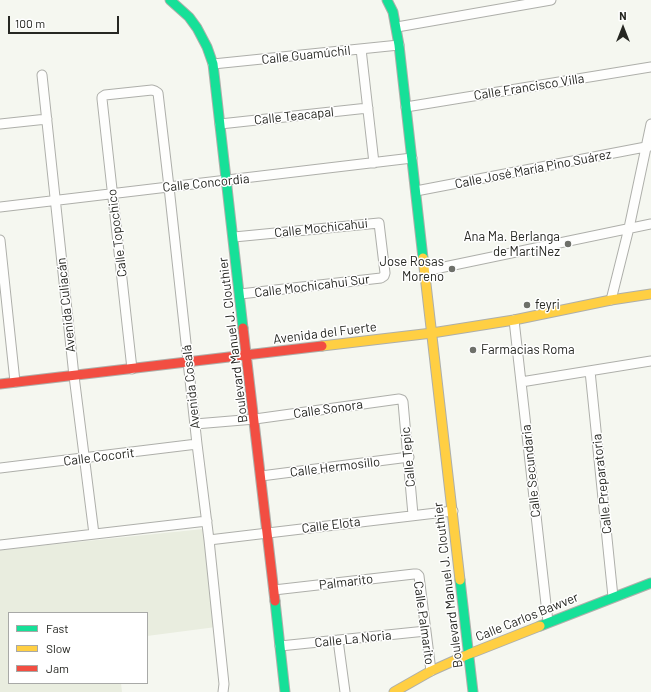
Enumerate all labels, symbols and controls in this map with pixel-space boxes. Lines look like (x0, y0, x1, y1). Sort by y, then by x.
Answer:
scale bar (10, 8, 121, 34)
north arrow (603, 8, 643, 48)
text: N (619, 9, 627, 22)
text: 100 m (15, 16, 45, 30)
street label: Calle Guamúchil (261, 43, 351, 67)
street label: Calle Francisco Villa (473, 71, 585, 103)
street label: Calle Teacapal (253, 104, 335, 128)
street label: Calle José María Pino Suárez (453, 146, 613, 192)
street label: Calle Concordia (162, 171, 250, 195)
street label: Calle Topochico (104, 188, 130, 278)
street label: Calle Mochicahui (273, 215, 369, 241)
place label: Ana Ma. Berlanga de MartiNez (464, 229, 560, 260)
marker: Ana Ma. Berlanga de MartiNez (563, 239, 573, 249)
place label: Jose Rosas Moreno (379, 254, 444, 285)
street label: Boulevard Manuel J. Clouthier (215, 256, 251, 424)
street label: Avenida Culiacán (53, 257, 79, 353)
marker: Jose Rosas Moreno (447, 264, 457, 274)
street label: Calle Mochicahui Sur (253, 271, 371, 301)
place label: feyri (535, 297, 560, 313)
marker: feyri (522, 300, 532, 310)
street label: Avenida del Fuerte (272, 319, 378, 347)
place label: Farmacias Roma (481, 342, 575, 358)
street label: Avenida Cosalá (179, 344, 203, 430)
marker: Farmacias Roma (468, 345, 478, 355)
street label: Calle Sonora (292, 396, 364, 422)
street label: Calle Secundaria (518, 424, 544, 518)
street label: Calle Tepic (398, 426, 418, 488)
street label: Calle Preparatoria (589, 433, 615, 535)
street label: Calle Cocorit (63, 445, 135, 469)
street label: Calle Hermosillo (289, 454, 381, 480)
street label: Boulevard Manuel J. Clouthier (430, 501, 466, 669)
street label: Calle Elota (301, 514, 361, 536)
street label: Palmarito (318, 571, 374, 593)
street label: Calle Palmarito (410, 580, 438, 666)
street label: Calle Carlos Bawver (473, 589, 581, 645)
legend (8, 612, 148, 684)
text: Fast (46, 621, 69, 635)
street label: Calle La Noria (314, 627, 392, 651)
text: Slow (46, 641, 71, 655)
text: Jam (46, 661, 69, 675)

